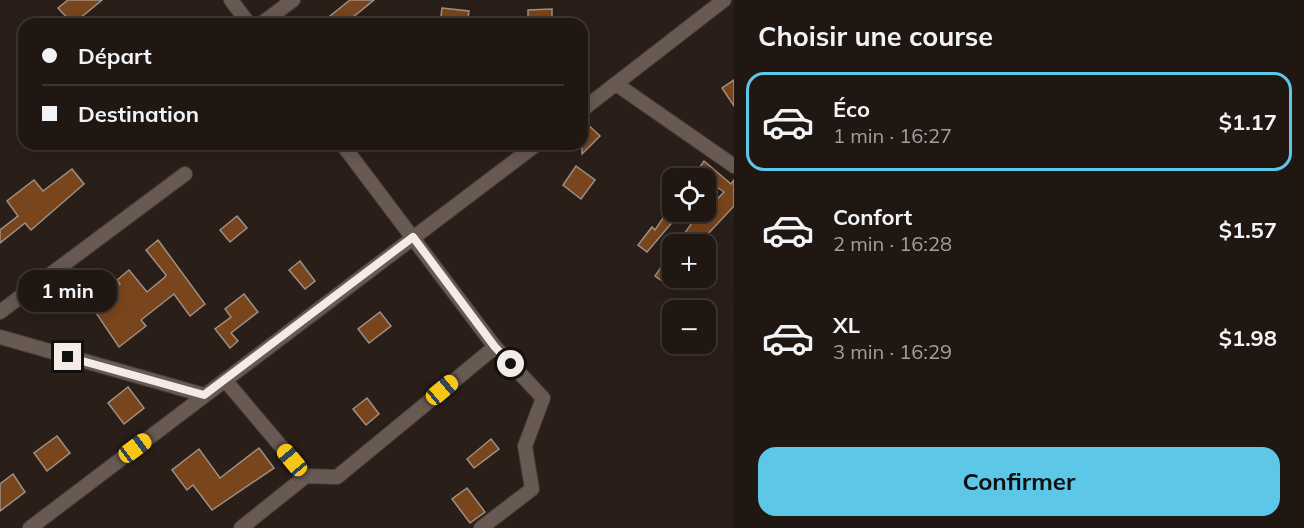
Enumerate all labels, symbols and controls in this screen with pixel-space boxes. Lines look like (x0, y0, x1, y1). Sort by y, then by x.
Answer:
text: Choisir une course (758, 19, 993, 53)
text: Départ (78, 42, 152, 70)
icon: car (761, 95, 815, 149)
text: Éco (833, 95, 870, 123)
text: Destination (78, 100, 199, 128)
text: $1.17 (1219, 108, 1277, 136)
text: 1 min · 16:27 (833, 123, 952, 148)
map controls (662, 168, 716, 354)
button: locate (662, 168, 716, 222)
icon: car (761, 203, 815, 257)
text: Confort (833, 203, 912, 231)
text: $1.57 (1219, 216, 1277, 244)
text: 2 min · 16:28 (833, 231, 952, 256)
button: + (662, 234, 716, 288)
callout: 1 min (19, 270, 118, 312)
text: 1 min (41, 278, 94, 303)
button: − (662, 300, 716, 354)
icon: car (761, 311, 815, 365)
text: XL (833, 311, 860, 339)
text: $1.98 (1219, 324, 1277, 352)
text: 3 min · 16:29 (833, 339, 952, 364)
route end (54, 343, 81, 370)
route start (497, 350, 524, 377)
car (422, 372, 462, 408)
car (115, 430, 155, 466)
car (274, 440, 310, 480)
button: Confirmer (758, 447, 1280, 516)

